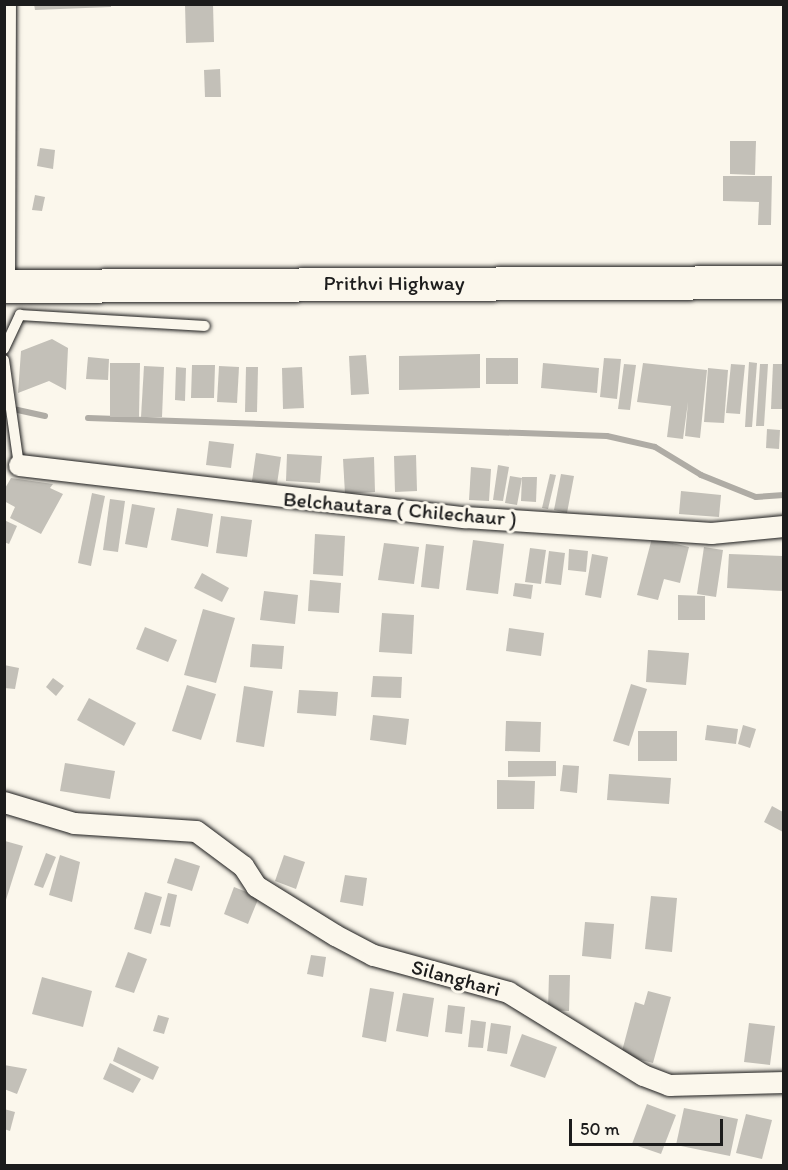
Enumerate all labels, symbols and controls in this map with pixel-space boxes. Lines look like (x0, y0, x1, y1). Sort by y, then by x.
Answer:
street label: Prithvi Highway (324, 270, 464, 296)
street label: Belchautara ( Chilechaur ) (282, 486, 518, 532)
street label: Silanghari (409, 954, 503, 1002)
scale bar (572, 1107, 726, 1145)
text: 50 m (580, 1118, 620, 1140)

